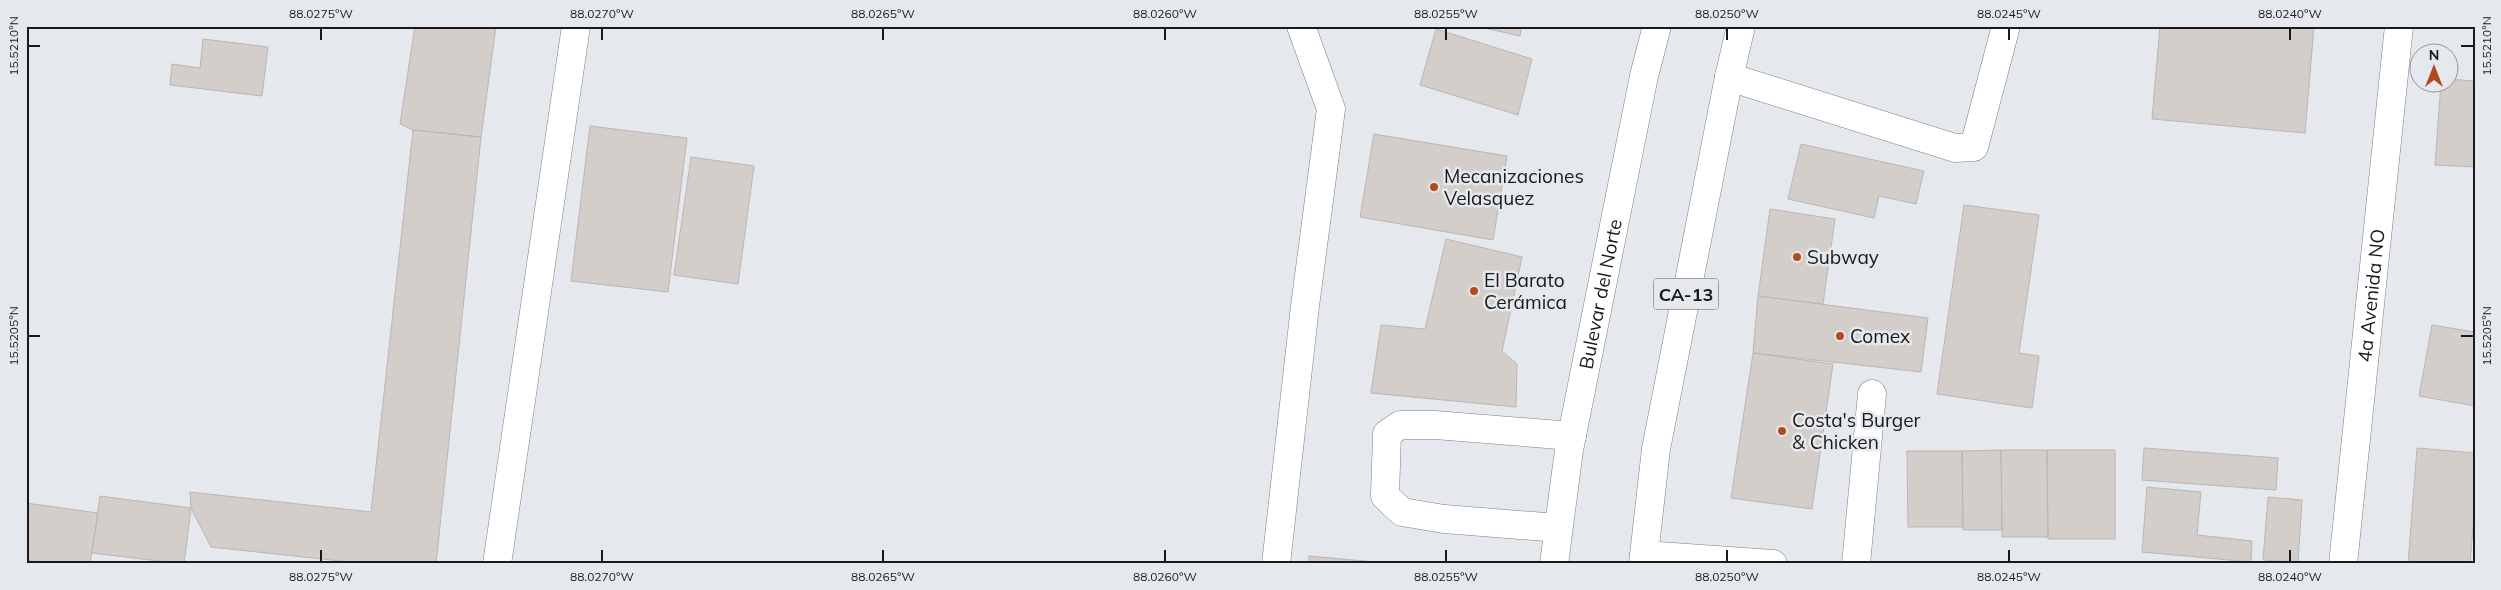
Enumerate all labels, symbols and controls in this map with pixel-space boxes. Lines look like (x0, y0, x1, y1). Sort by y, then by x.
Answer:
text: 88.0275°W (289, 6, 353, 21)
text: 88.0270°W (570, 6, 634, 21)
text: 88.0265°W (851, 6, 915, 21)
text: 88.0260°W (1133, 6, 1197, 21)
text: 88.0255°W (1414, 6, 1478, 21)
text: 88.0250°W (1695, 6, 1759, 21)
text: 88.0245°W (1977, 6, 2041, 21)
text: 88.0240°W (2258, 6, 2322, 21)
text: 15.5210°N (6, 16, 21, 76)
text: 15.5210°N (2479, 16, 2494, 76)
north arrow (2408, 42, 2458, 92)
text: N (2429, 46, 2439, 64)
place label: Mecanizaciones Velasquez (1444, 164, 1584, 210)
marker: Mecanizaciones Velasquez (1428, 181, 1440, 193)
street label: Bulevar del Norte (1574, 217, 1627, 371)
street label: 4a Avenida NO (2352, 228, 2390, 363)
place label: Subway (1807, 245, 1879, 269)
marker: Subway (1791, 251, 1803, 263)
place label: El Barato Cerámica (1484, 268, 1567, 314)
road number: CA-13 (1654, 278, 1718, 310)
marker: El Barato Cerámica (1468, 285, 1480, 297)
text: 15.5205°N (6, 306, 21, 366)
text: 15.5205°N (2479, 306, 2494, 366)
place label: Comex (1850, 324, 1910, 348)
marker: Comex (1834, 330, 1846, 342)
place label: Costa's Burger & Chicken (1792, 408, 1921, 454)
marker: Costa's Burger & Chicken (1776, 425, 1788, 437)
text: 88.0275°W (289, 569, 353, 584)
text: 88.0270°W (570, 569, 634, 584)
text: 88.0265°W (851, 569, 915, 584)
text: 88.0260°W (1133, 569, 1197, 584)
text: 88.0255°W (1414, 569, 1478, 584)
text: 88.0250°W (1695, 569, 1759, 584)
text: 88.0245°W (1977, 569, 2041, 584)
text: 88.0240°W (2258, 569, 2322, 584)

